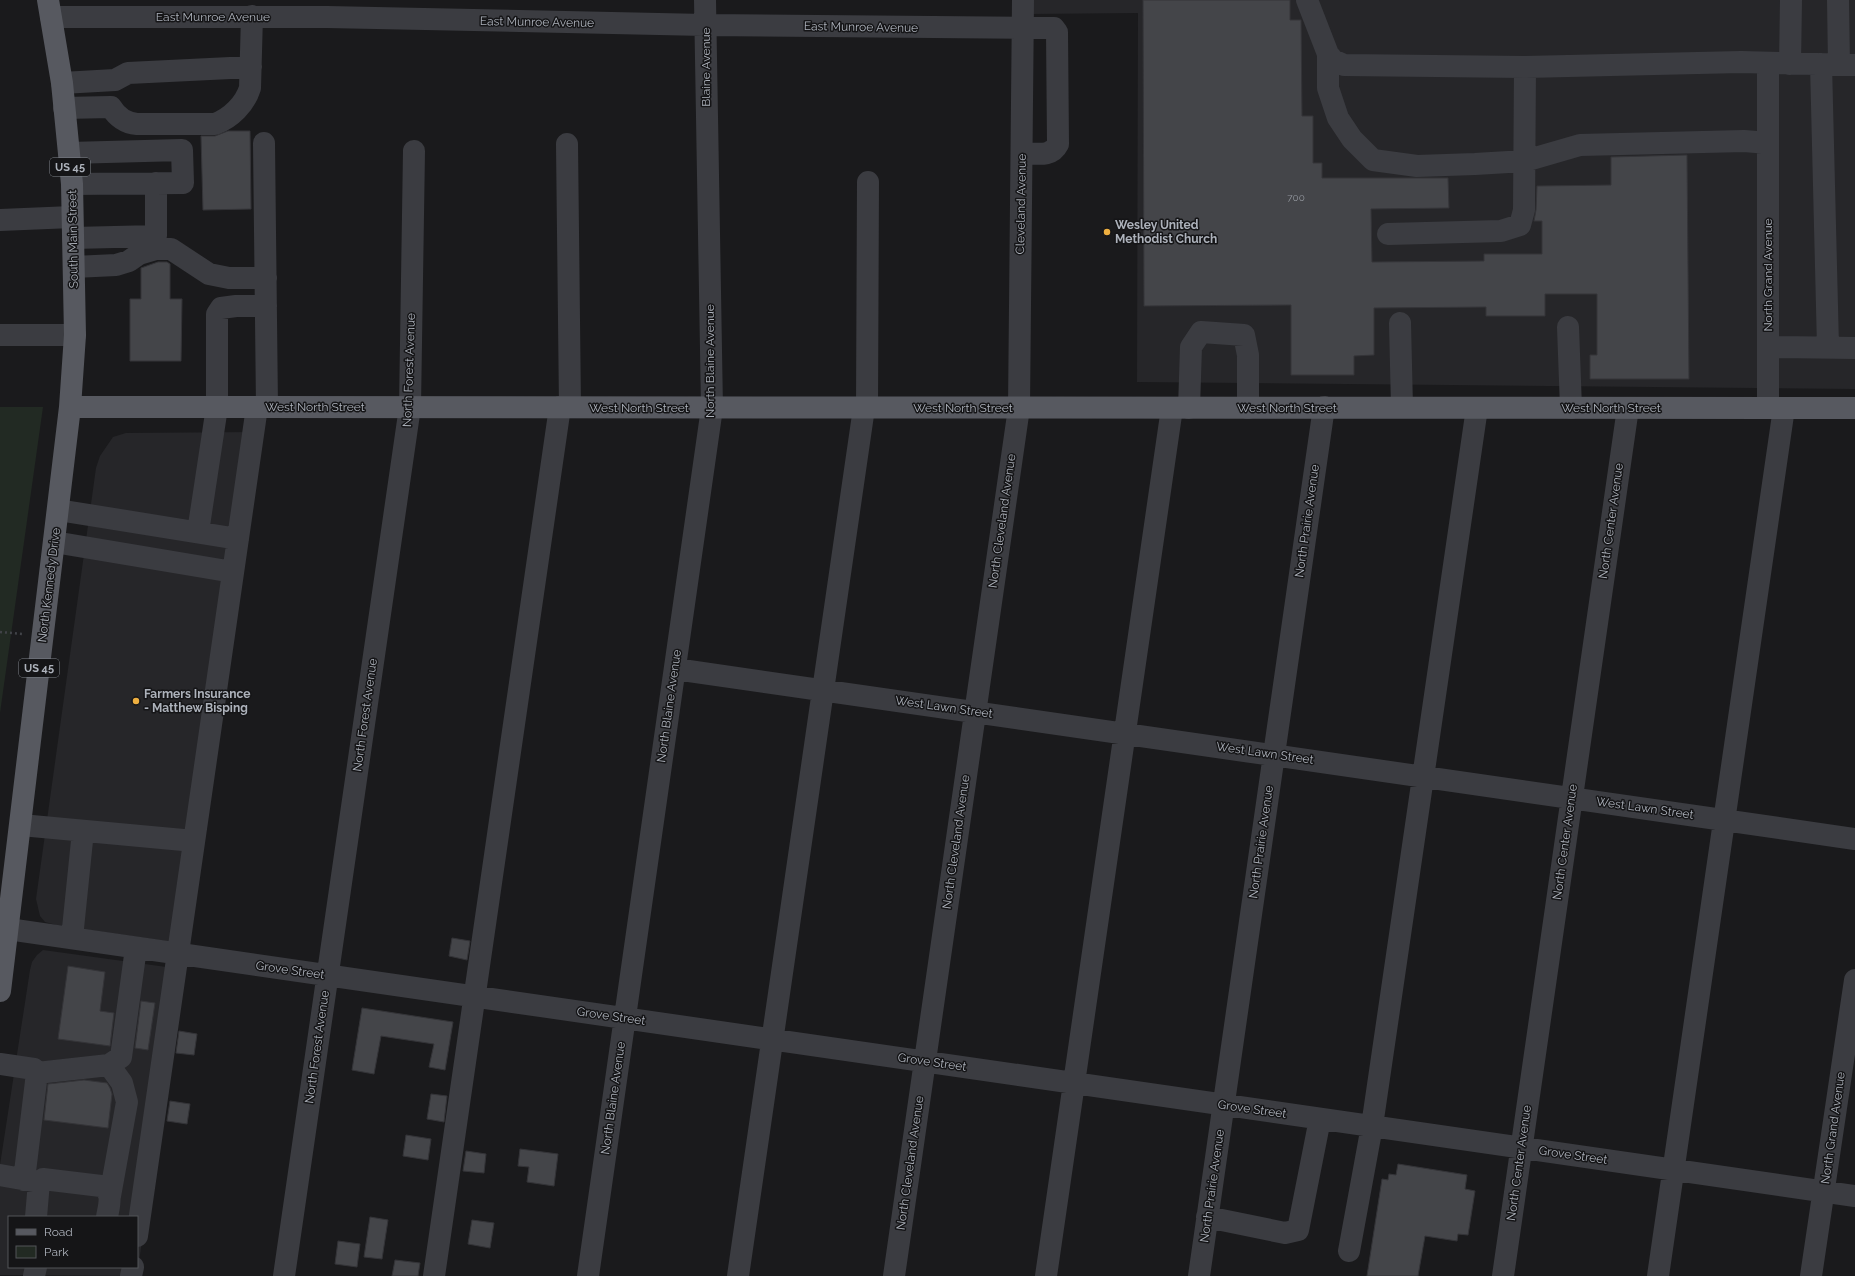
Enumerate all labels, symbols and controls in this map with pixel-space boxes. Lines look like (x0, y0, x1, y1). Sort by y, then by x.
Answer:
street label: East Munroe Avenue (156, 10, 270, 24)
street label: East Munroe Avenue (480, 14, 594, 30)
street label: East Munroe Avenue (804, 19, 918, 35)
street label: Blaine Avenue (699, 27, 713, 107)
street label: Cleveland Avenue (1013, 154, 1029, 254)
road number: US 45 (50, 158, 90, 176)
street label: South Main Street (65, 190, 81, 288)
house number: 700 (1287, 192, 1305, 203)
place label: Wesley United Methodist Church (1115, 218, 1217, 246)
street label: North Grand Avenue (1761, 218, 1775, 332)
marker: Wesley United Methodist Church (1102, 227, 1112, 237)
street label: North Blaine Avenue (703, 304, 717, 418)
street label: North Forest Avenue (400, 313, 418, 427)
street label: West North Street (265, 400, 365, 414)
street label: West North Street (589, 401, 689, 415)
street label: West North Street (913, 401, 1013, 415)
street label: West North Street (1237, 401, 1337, 415)
street label: West North Street (1561, 401, 1661, 415)
street label: North Cleveland Avenue (986, 453, 1018, 589)
street label: North Center Avenue (1596, 462, 1626, 580)
street label: North Prairie Avenue (1292, 464, 1322, 578)
street label: North Kennedy Drive (35, 527, 63, 643)
street label: North Blaine Avenue (654, 649, 684, 763)
street label: North Forest Avenue (350, 658, 380, 772)
road number: US 45 (19, 659, 59, 677)
place label: Farmers Insurance - Matthew Bisping (144, 687, 250, 715)
street label: West Lawn Street (894, 693, 994, 721)
marker: Farmers Insurance - Matthew Bisping (131, 696, 141, 706)
street label: West Lawn Street (1215, 739, 1315, 767)
street label: North Cleveland Avenue (940, 774, 972, 910)
street label: North Center Avenue (1550, 783, 1580, 901)
street label: North Prairie Avenue (1246, 785, 1276, 899)
street label: West Lawn Street (1595, 794, 1695, 822)
street label: Grove Street (255, 958, 325, 982)
street label: North Forest Avenue (302, 990, 332, 1104)
street label: Grove Street (576, 1004, 646, 1028)
street label: North Blaine Avenue (598, 1041, 628, 1155)
street label: Grove Street (897, 1050, 967, 1074)
street label: North Grand Avenue (1818, 1071, 1848, 1185)
street label: North Cleveland Avenue (894, 1095, 926, 1231)
street label: Grove Street (1217, 1097, 1287, 1121)
street label: North Center Avenue (1504, 1104, 1534, 1222)
street label: North Prairie Avenue (1197, 1129, 1227, 1243)
street label: Grove Street (1538, 1143, 1608, 1167)
legend (8, 1216, 138, 1268)
text: Road (44, 1225, 73, 1239)
text: Park (44, 1245, 69, 1259)

